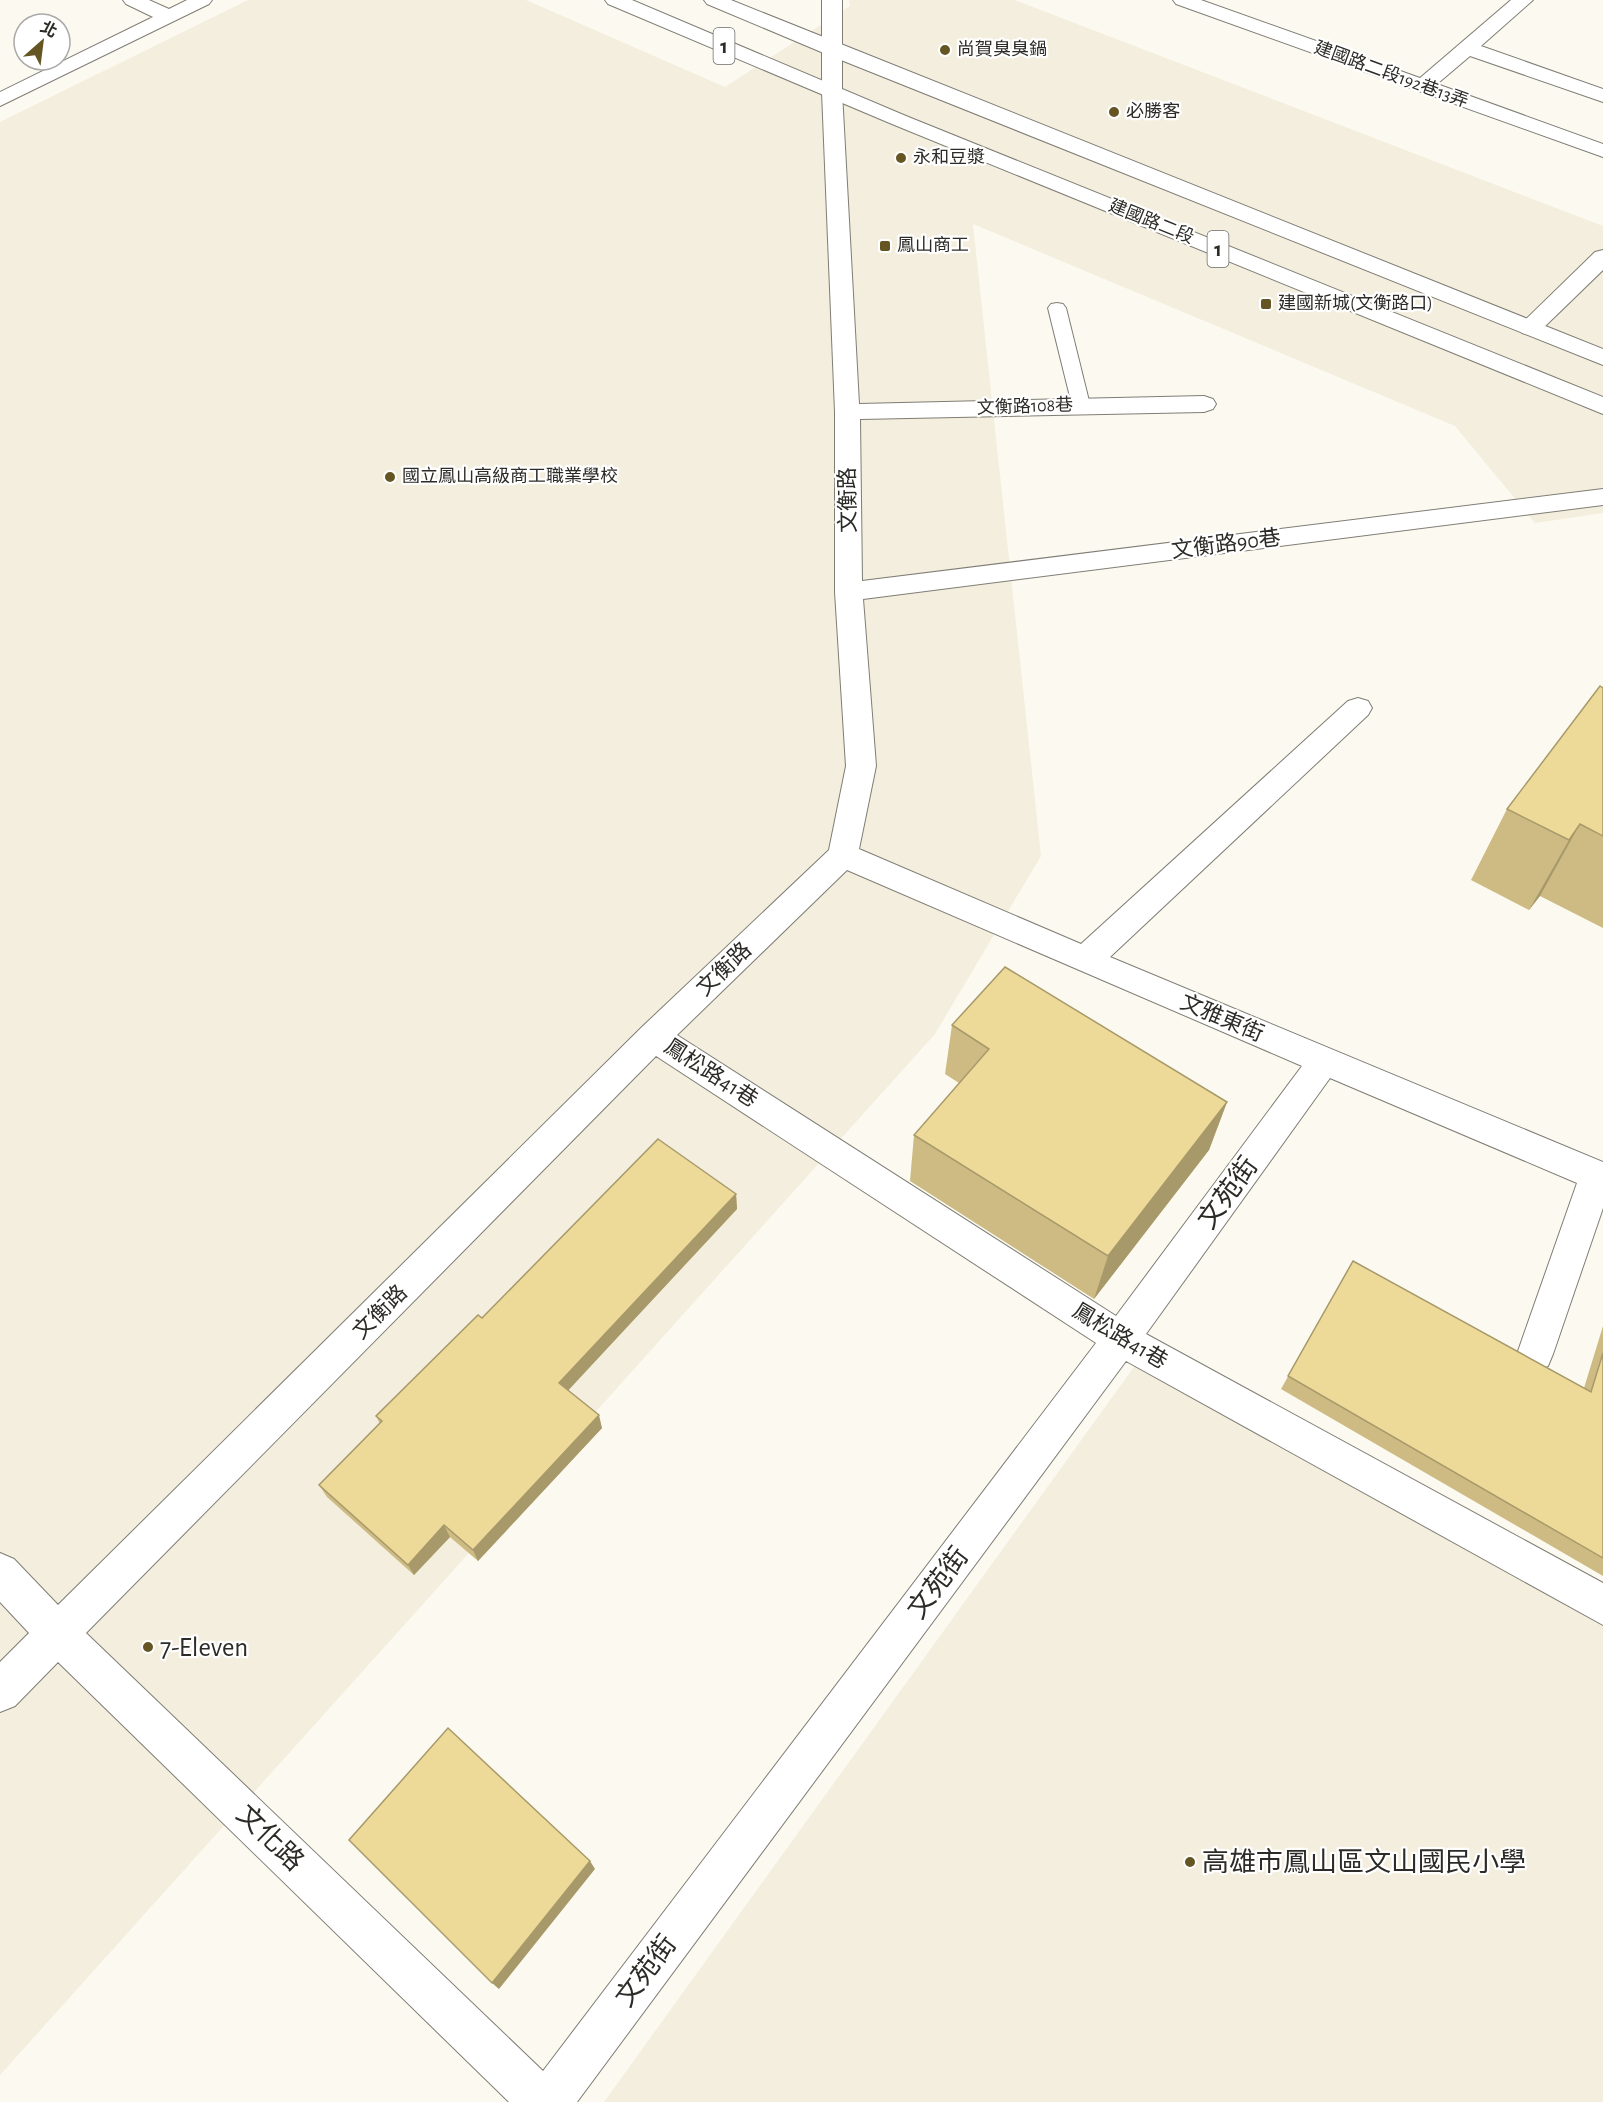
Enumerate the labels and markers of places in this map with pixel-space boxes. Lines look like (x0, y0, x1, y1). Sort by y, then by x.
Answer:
place label: 尚賀臭臭鍋 (957, 39, 1047, 59)
marker: 尚賀臭臭鍋 (938, 43, 952, 57)
place label: 必勝客 (1126, 101, 1180, 121)
marker: 必勝客 (1107, 105, 1121, 119)
place label: 永和豆漿 (913, 147, 985, 167)
marker: 永和豆漿 (894, 151, 908, 165)
place label: 鳳山商工 (897, 235, 969, 255)
marker: 鳳山商工 (878, 239, 892, 253)
place label: 建國新城(文衡路口) (1278, 293, 1433, 313)
marker: 建國新城(文衡路口) (1259, 297, 1273, 311)
place label: 國立鳳山高級商工職業學校 (402, 466, 618, 486)
marker: 國立鳳山高級商工職業學校 (383, 470, 397, 484)
place label: 7-Eleven (160, 1634, 248, 1661)
marker: 7-Eleven (141, 1640, 155, 1654)
place label: 高雄市鳳山區文山國民小學 (1202, 1847, 1526, 1876)
marker: 高雄市鳳山區文山國民小學 (1183, 1855, 1197, 1869)

